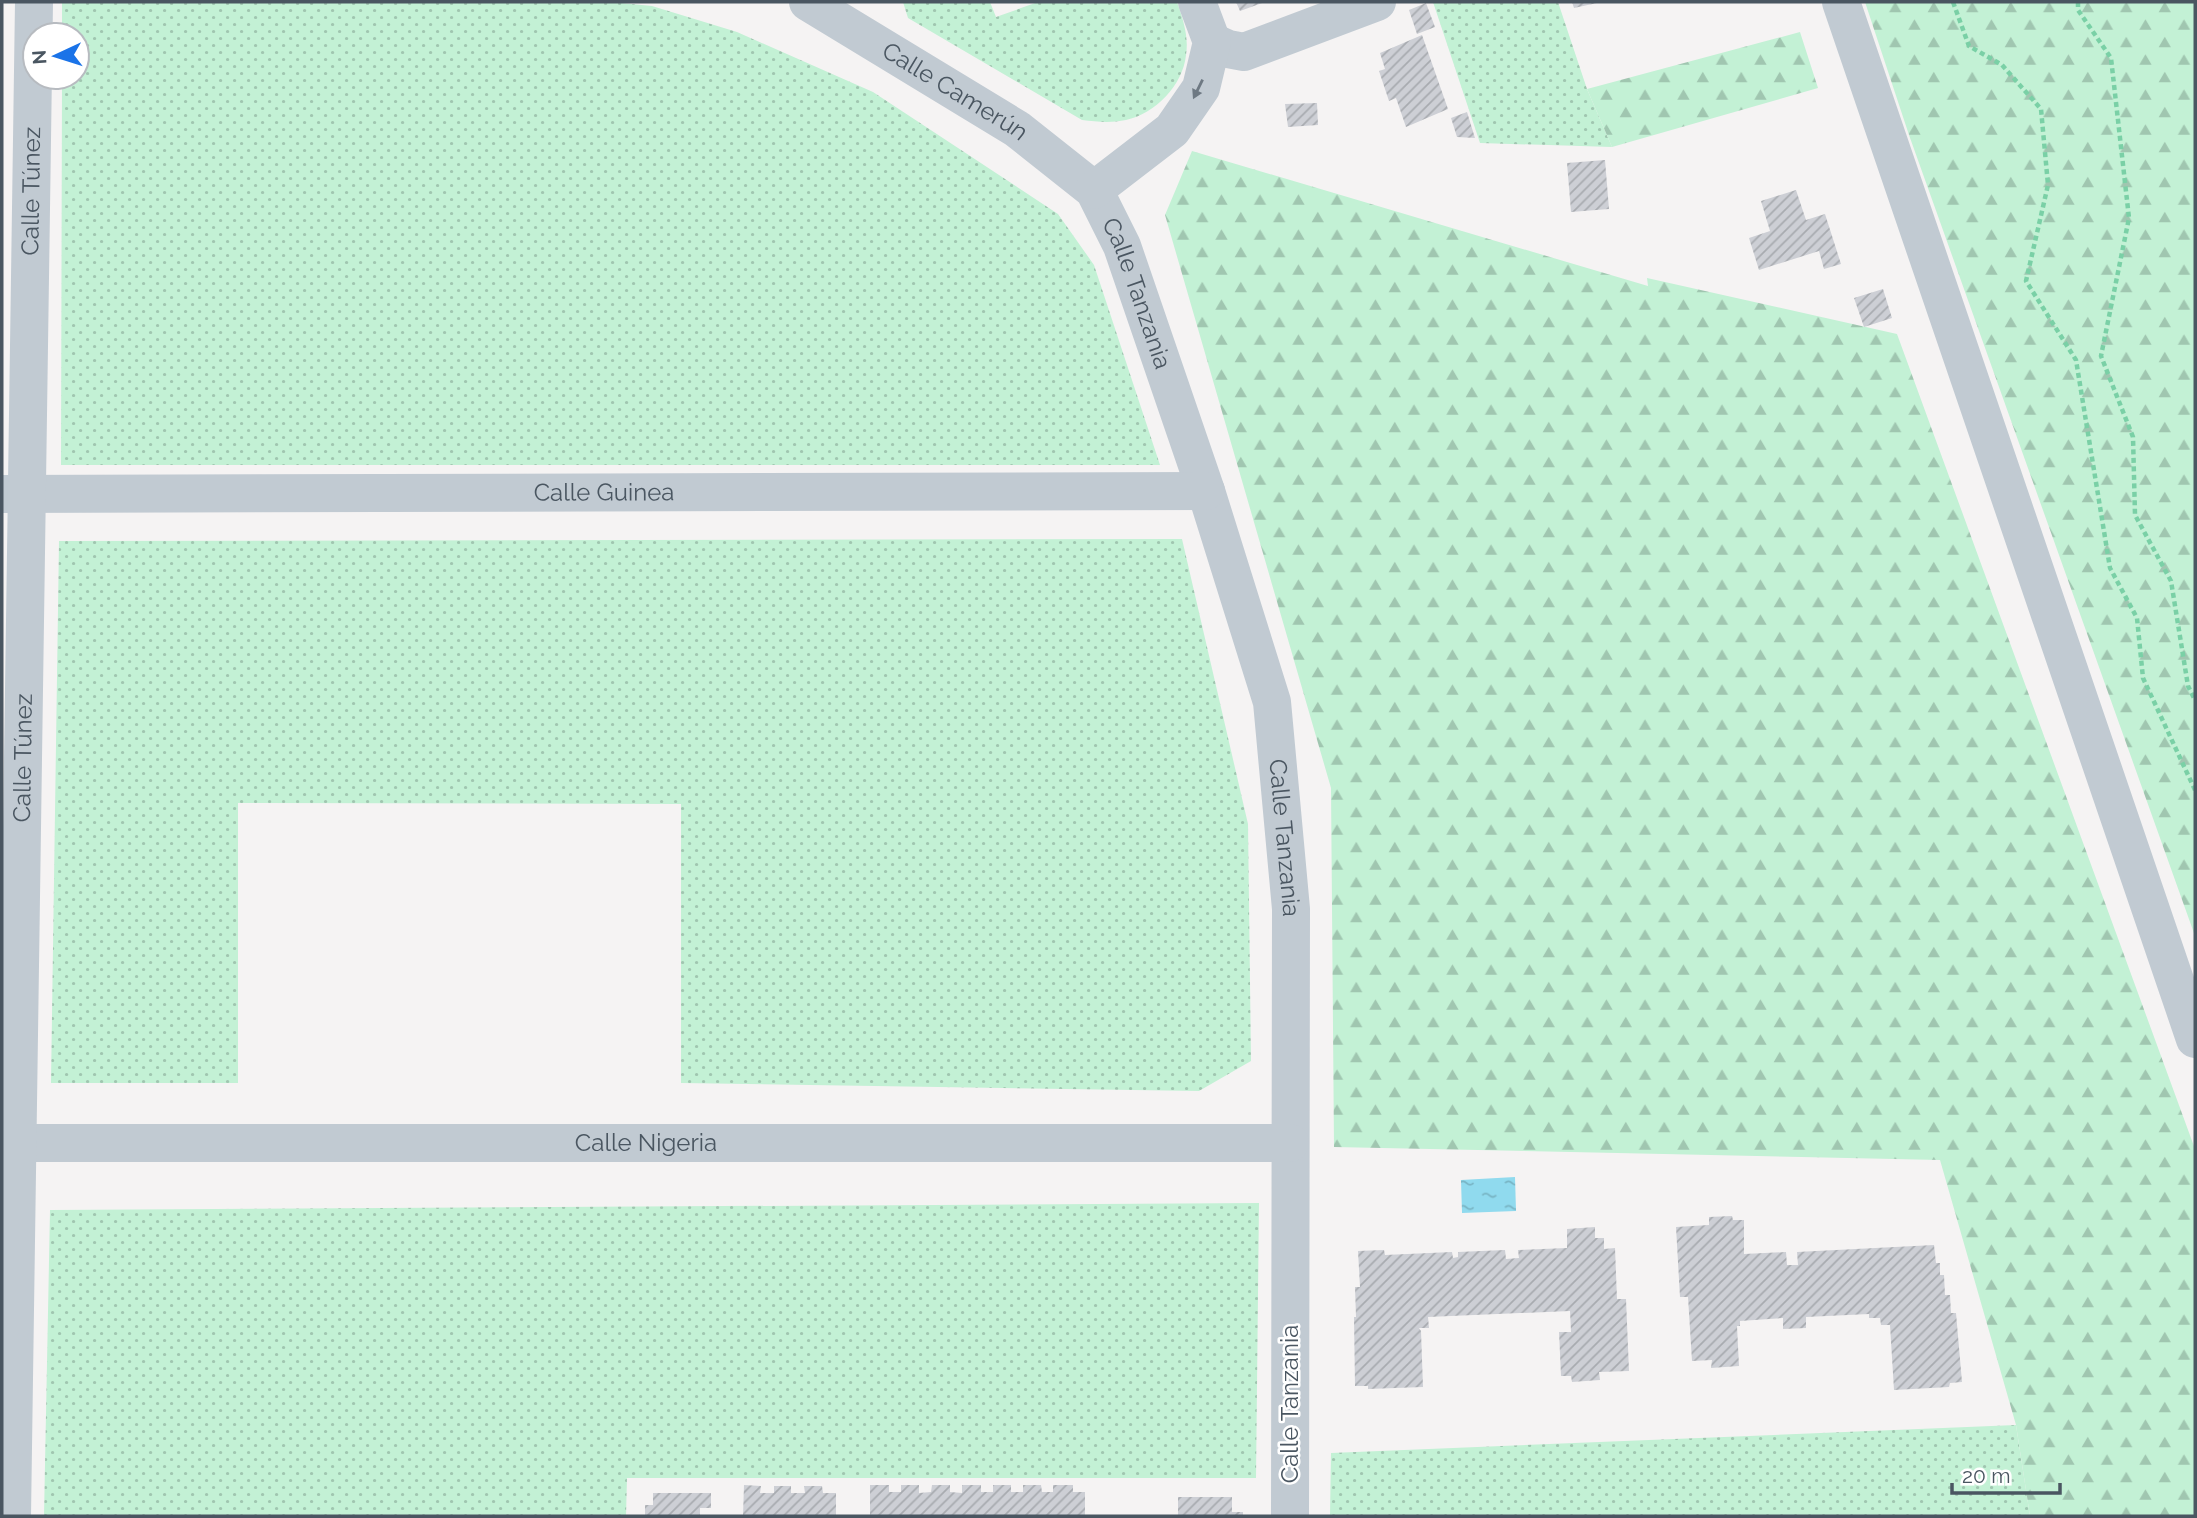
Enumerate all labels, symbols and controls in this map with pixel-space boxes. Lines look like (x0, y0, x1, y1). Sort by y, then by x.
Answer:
north arrow (21, 21, 91, 91)
street label: Calle Camerún (877, 36, 1034, 146)
text: N (28, 49, 51, 65)
one-way arrow (1192, 79, 1203, 99)
street label: Calle Túnez (15, 127, 46, 256)
street label: Calle Tanzania (1096, 213, 1178, 372)
street label: Calle Guinea (534, 477, 674, 507)
street label: Calle Túnez (7, 693, 38, 823)
street label: Calle Tanzania (1263, 758, 1306, 917)
street label: Calle Nigeria (575, 1128, 717, 1157)
street label: Calle Tanzania (1275, 1325, 1304, 1483)
scale bar (1952, 1452, 2060, 1496)
text: 20 m (1962, 1463, 2010, 1488)

